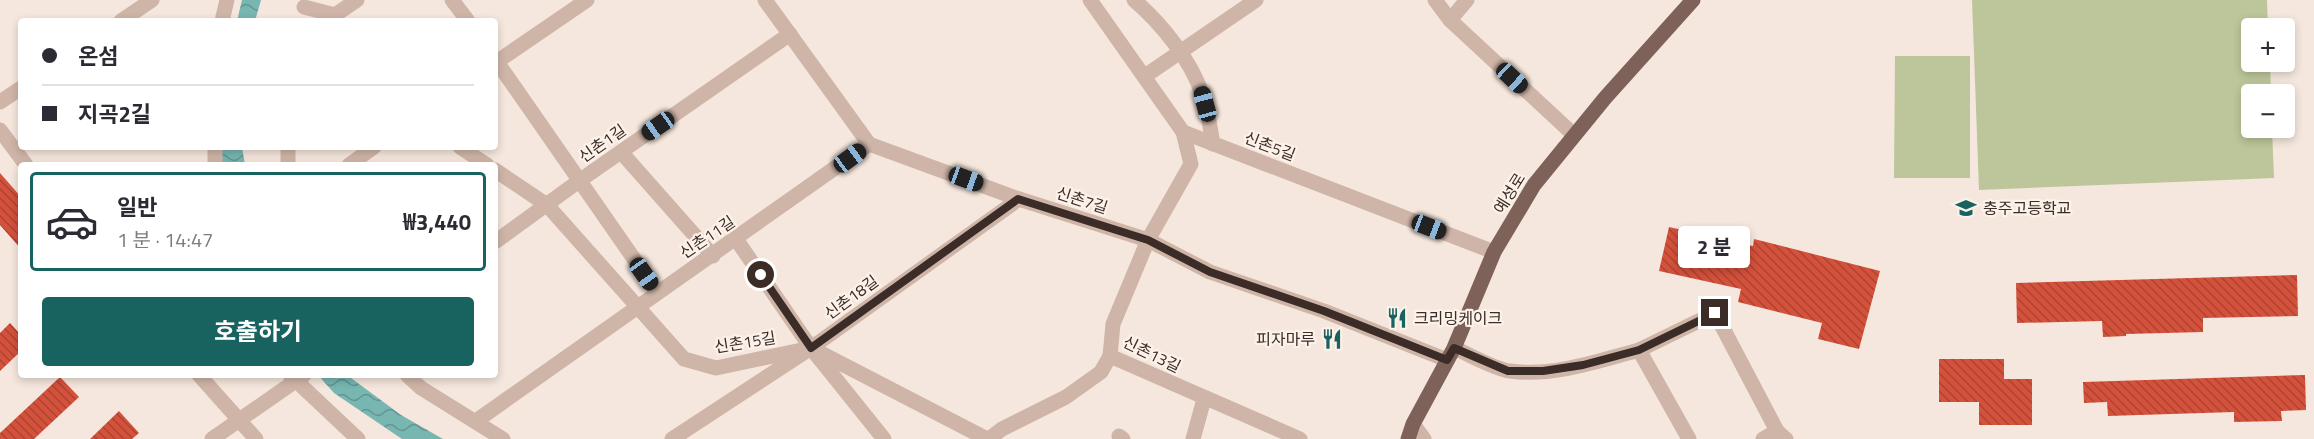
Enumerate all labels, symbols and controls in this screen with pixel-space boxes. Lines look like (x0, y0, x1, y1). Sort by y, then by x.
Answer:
map controls (2241, 18, 2295, 138)
button: + (2241, 18, 2295, 72)
text: 온섬 (78, 39, 118, 73)
car (1493, 59, 1531, 97)
car (1192, 84, 1218, 124)
button: − (2241, 84, 2295, 138)
text: 지곡2길 (78, 97, 151, 131)
car (638, 108, 678, 144)
street label: 신촌1길 (573, 118, 631, 168)
street label: 신촌5길 (1241, 125, 1299, 167)
car (830, 140, 870, 176)
car (946, 164, 986, 194)
street label: 예성로 (1487, 168, 1531, 218)
street label: 신촌7길 (1053, 180, 1111, 220)
text: 일반 (117, 190, 157, 224)
icon: car (45, 195, 99, 249)
school or university icon: 충주고등학교 (1954, 196, 1978, 220)
place label: 충주고등학교 (1983, 196, 2071, 220)
text: ₩3,440 (403, 205, 471, 239)
street label: 신촌11길 (675, 210, 739, 264)
car (1409, 212, 1449, 242)
text: 1 분 · 14:47 (117, 224, 213, 255)
callout: 2 분 (1679, 226, 1751, 268)
text: 2 분 (1697, 231, 1731, 262)
car (626, 254, 662, 294)
route start (747, 261, 774, 288)
street label: 신촌18길 (819, 269, 883, 325)
button: 호출하기 (42, 297, 474, 366)
route end (1701, 299, 1728, 326)
restaurant icon: 크리밍케이크 (1385, 306, 1409, 330)
place label: 크리밍케이크 (1414, 306, 1502, 330)
street label: 신촌15길 (712, 325, 778, 359)
place label: 피자마루 (1256, 327, 1315, 351)
restaurant icon: 피자마루 (1320, 327, 1344, 351)
street label: 신촌13길 (1119, 330, 1185, 378)

